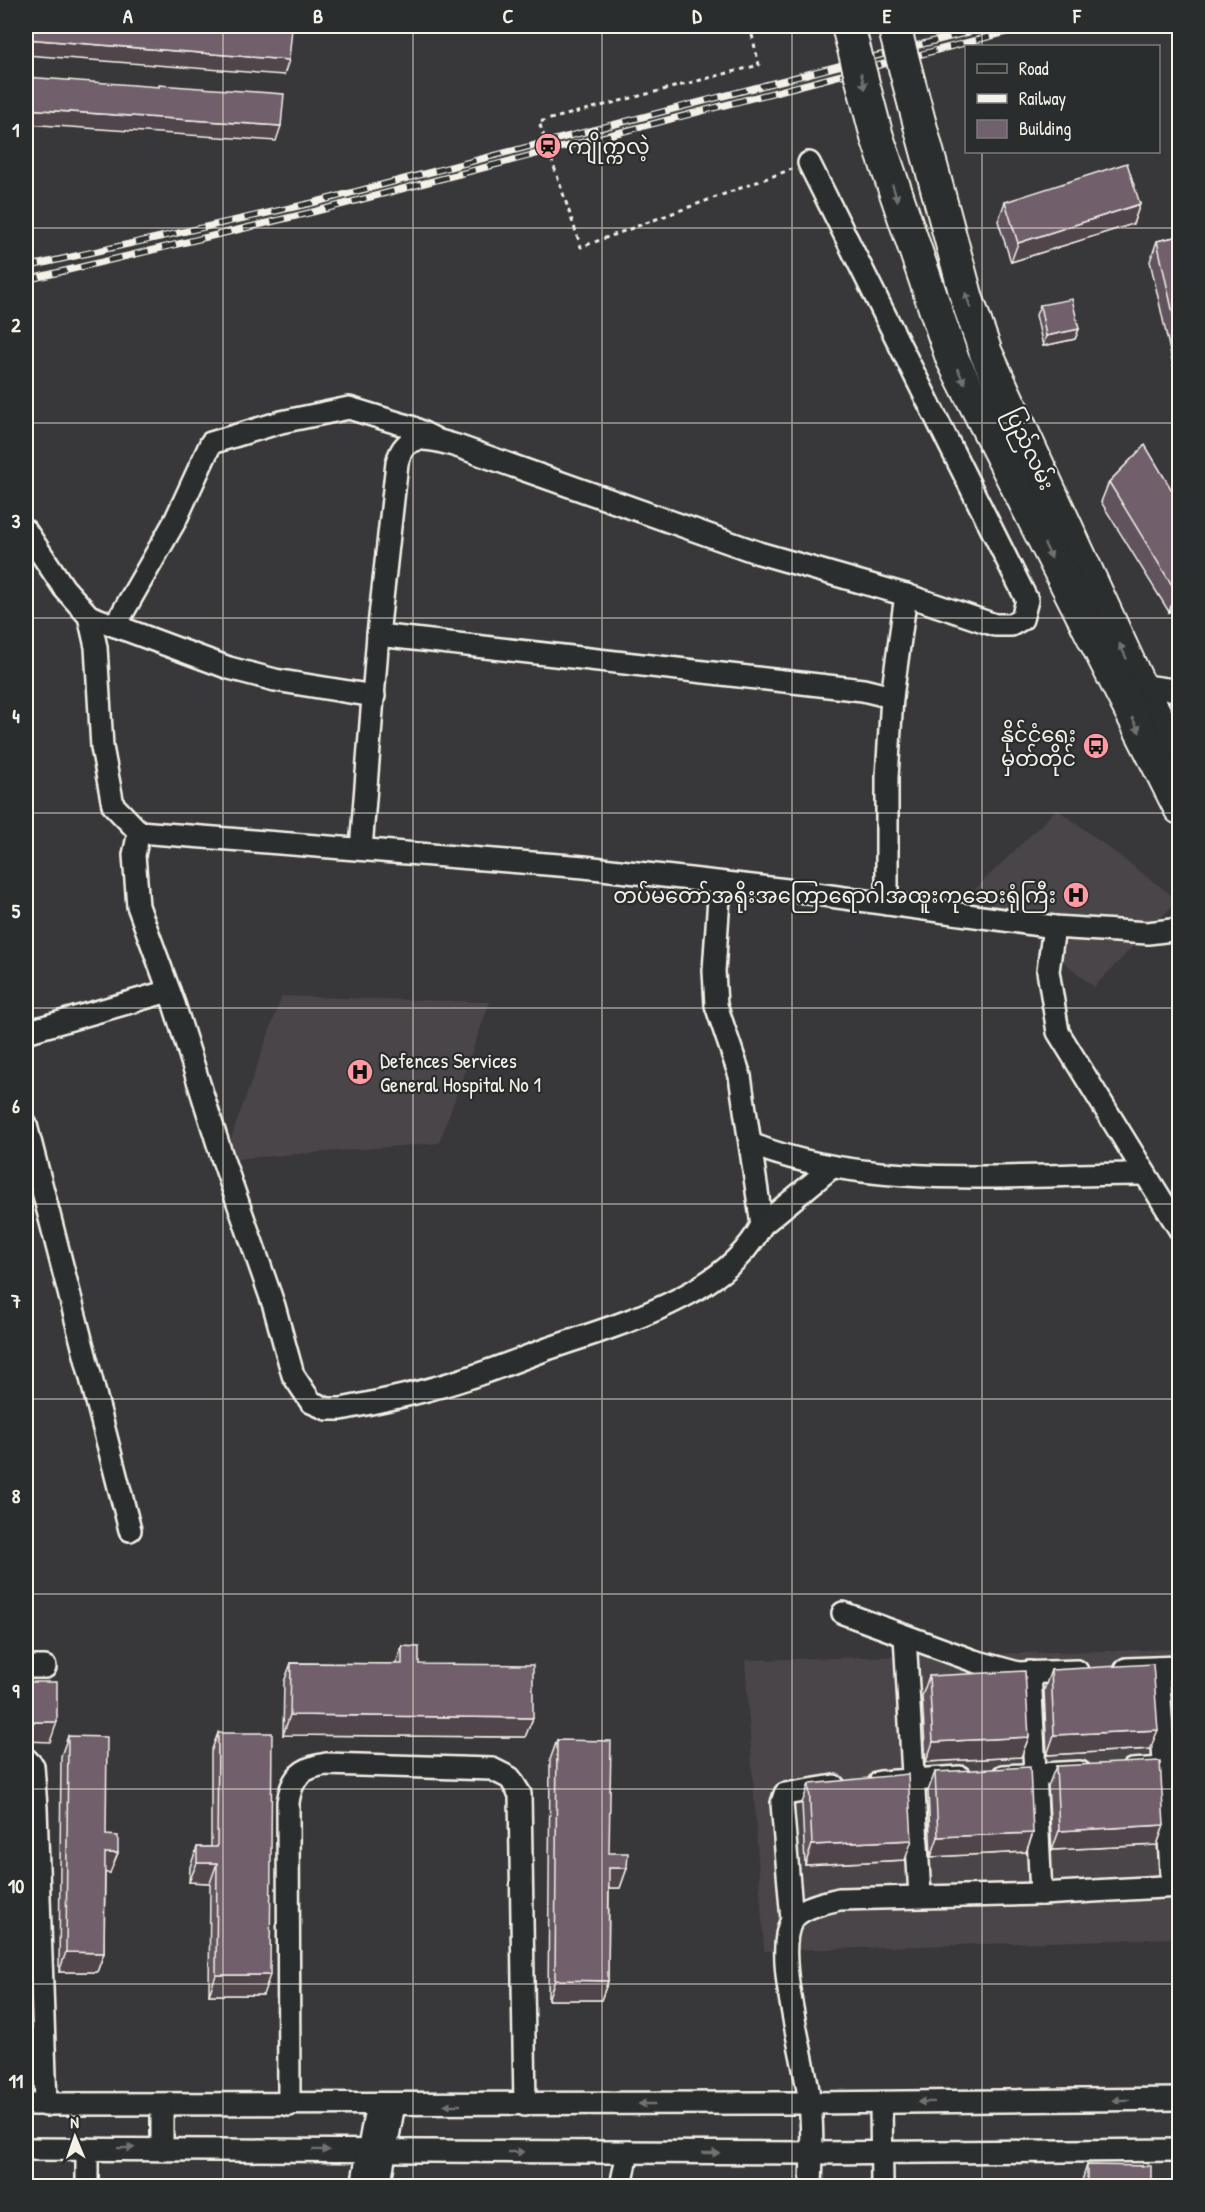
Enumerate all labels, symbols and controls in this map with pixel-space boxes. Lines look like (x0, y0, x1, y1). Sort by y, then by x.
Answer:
text: A (123, 2, 133, 29)
text: B (313, 2, 323, 29)
text: C (503, 2, 514, 29)
text: D (692, 2, 702, 29)
text: E (883, 2, 892, 29)
text: F (1072, 2, 1082, 29)
legend (965, 45, 1160, 153)
text: Road (1019, 56, 1049, 81)
one-way arrow (858, 72, 868, 91)
text: Railway (1019, 86, 1066, 111)
text: 1 (12, 116, 20, 143)
text: Building (1019, 116, 1071, 141)
station icon: ကျိုက္ကလဲ့ (533, 131, 563, 161)
place label: ကျိုက္ကလဲ့ (568, 131, 650, 165)
one-way arrow (891, 184, 901, 202)
one-way arrow (963, 291, 972, 309)
text: 2 (11, 311, 21, 338)
one-way arrow (956, 368, 966, 385)
street label: ပြည်လမ်း (996, 403, 1063, 496)
text: 3 (12, 507, 21, 534)
one-way arrow (1043, 542, 1053, 559)
one-way arrow (1119, 642, 1128, 659)
text: 4 (12, 702, 20, 729)
one-way arrow (1131, 716, 1141, 733)
place label: နိုင်ငံရေး မှတ်တိုင် (1001, 719, 1076, 776)
bus stop icon: နိုင်ငံရေး မှတ်တိုင် (1081, 731, 1111, 761)
place label: တပ်မတော်အရိုးအကြောရောဂါအထူးကုဆေးရုံကြီး (613, 880, 1056, 913)
hospital icon: တပ်မတော်အရိုးအကြောရောဂါအထူးကုဆေးရုံကြီး (1061, 880, 1091, 910)
text: 5 (12, 897, 21, 924)
place label: Defences Services General Hospital No 1 (380, 1046, 541, 1099)
hospital icon: Defences Services General Hospital No 1 (345, 1057, 375, 1087)
text: 6 (12, 1092, 20, 1119)
text: 7 (10, 1287, 21, 1314)
text: 8 (12, 1482, 21, 1509)
text: 9 (12, 1677, 20, 1704)
text: 10 (8, 1872, 24, 1899)
text: 11 (9, 2067, 23, 2094)
one-way arrow (1112, 2095, 1131, 2105)
one-way arrow (917, 2097, 936, 2107)
one-way arrow (638, 2099, 657, 2109)
one-way arrow (443, 2100, 462, 2110)
north arrow (45, 2107, 105, 2167)
text: N (70, 2111, 80, 2133)
one-way arrow (116, 2143, 135, 2153)
one-way arrow (311, 2145, 330, 2155)
one-way arrow (506, 2147, 525, 2157)
one-way arrow (701, 2148, 720, 2158)

